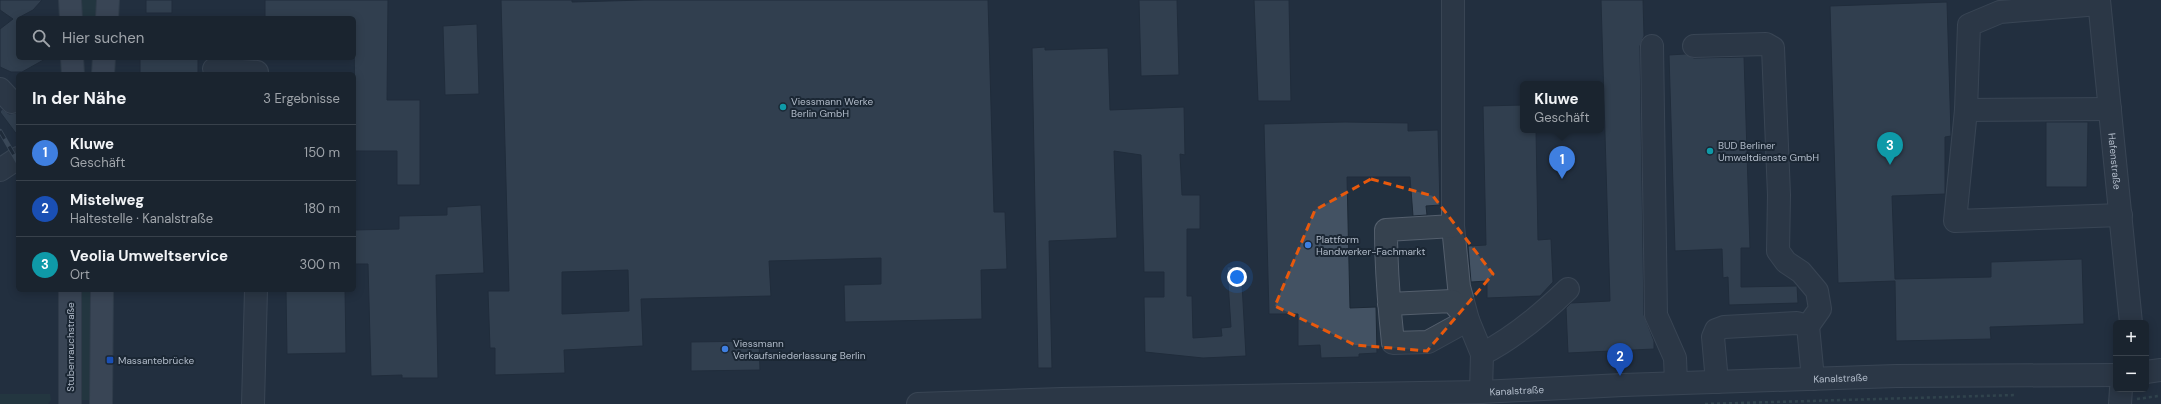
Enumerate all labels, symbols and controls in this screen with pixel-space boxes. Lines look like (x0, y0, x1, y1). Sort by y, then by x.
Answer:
search box (16, 16, 356, 60)
icon: search (30, 27, 52, 49)
text: Hier suchen (62, 28, 144, 48)
popup (1520, 81, 1604, 133)
text: In der Nähe (32, 87, 127, 109)
text: Kluwe (1534, 89, 1578, 109)
text: 3 Ergebnisse (263, 90, 340, 107)
place label: Viessmann Werke Berlin GmbH (791, 95, 874, 120)
marker: Viessmann Werke Berlin GmbH (778, 102, 788, 112)
text: Geschäft (1534, 109, 1590, 126)
pin: 3 (1877, 132, 1903, 165)
street label: Hafenstraße (2105, 132, 2124, 191)
text: Kluwe (70, 134, 114, 154)
place label: BUD Berliner Umweltdienste GmbH (1718, 139, 1819, 164)
text: 1 (43, 144, 47, 161)
text: 150 m (304, 144, 340, 161)
pin: 1 (1549, 146, 1575, 179)
marker: BUD Berliner Umweltdienste GmbH (1705, 146, 1715, 156)
text: Geschäft (70, 154, 125, 171)
text: Mistelweg (70, 190, 144, 210)
text: 2 (41, 200, 49, 217)
text: 180 m (304, 200, 340, 217)
text: Haltestelle · Kanalstraße (70, 210, 213, 227)
place label: Plattform Handwerker-Fachmarkt (1316, 233, 1426, 258)
marker: Plattform Handwerker-Fachmarkt (1303, 240, 1313, 250)
text: Veolia Umweltservice (70, 246, 228, 266)
text: 3 (41, 256, 49, 273)
text: 300 m (299, 256, 340, 273)
text: Ort (70, 266, 90, 283)
your location (1227, 267, 1247, 287)
street label: Stubenrauchstraße (64, 302, 77, 392)
map controls (2113, 320, 2149, 392)
button: + (2113, 320, 2149, 356)
place label: Viessmann Verkaufsniederlassung Berlin (733, 337, 866, 362)
pin: 2 (1607, 343, 1633, 376)
marker: Viessmann Verkaufsniederlassung Berlin (720, 344, 730, 354)
place label: Massantebrücke (118, 354, 195, 367)
marker: Massantebrücke (105, 355, 115, 365)
button: − (2113, 356, 2149, 392)
street label: Kanalstraße (1813, 371, 1868, 386)
street label: Kanalstraße (1489, 383, 1545, 399)

